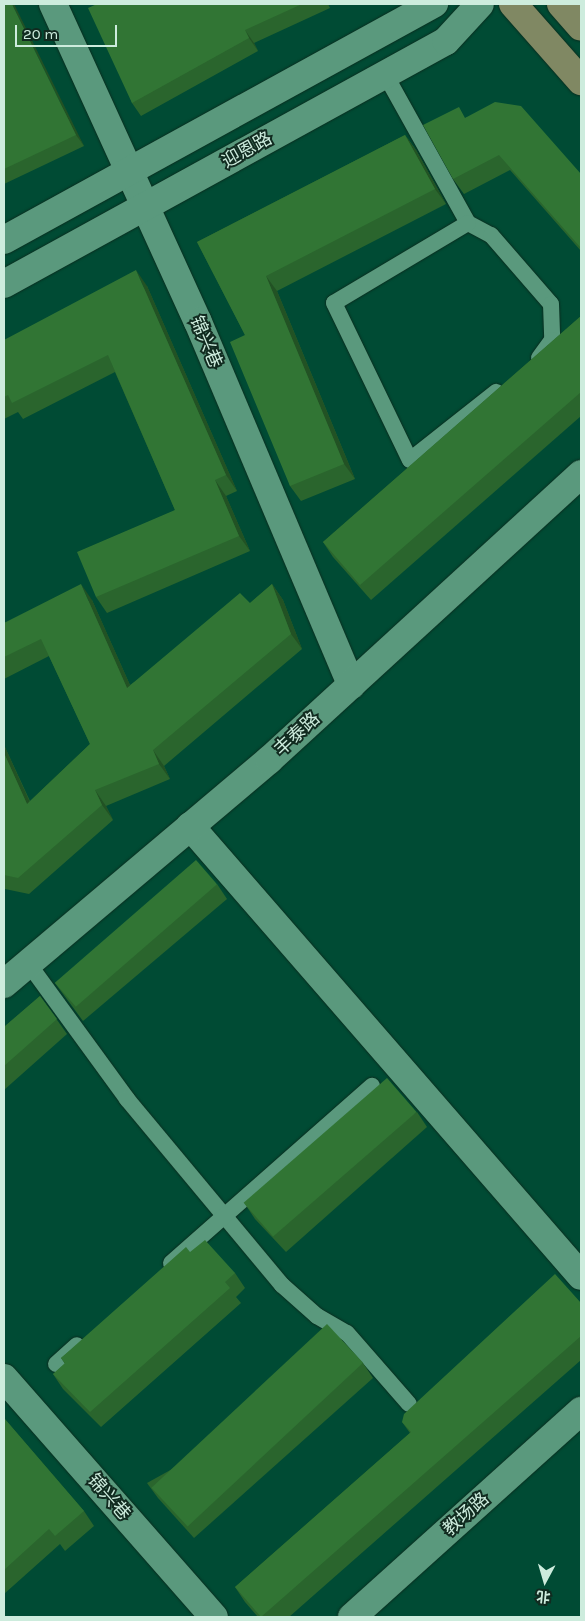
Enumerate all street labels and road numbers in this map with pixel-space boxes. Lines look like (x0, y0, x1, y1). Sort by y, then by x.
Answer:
street label: 迎恩路 (218, 127, 276, 173)
street label: 锦兴巷 (186, 313, 226, 371)
street label: 丰泰路 (270, 708, 324, 760)
street label: 锦兴巷 (83, 1470, 135, 1524)
street label: 教场路 (439, 1488, 493, 1540)

